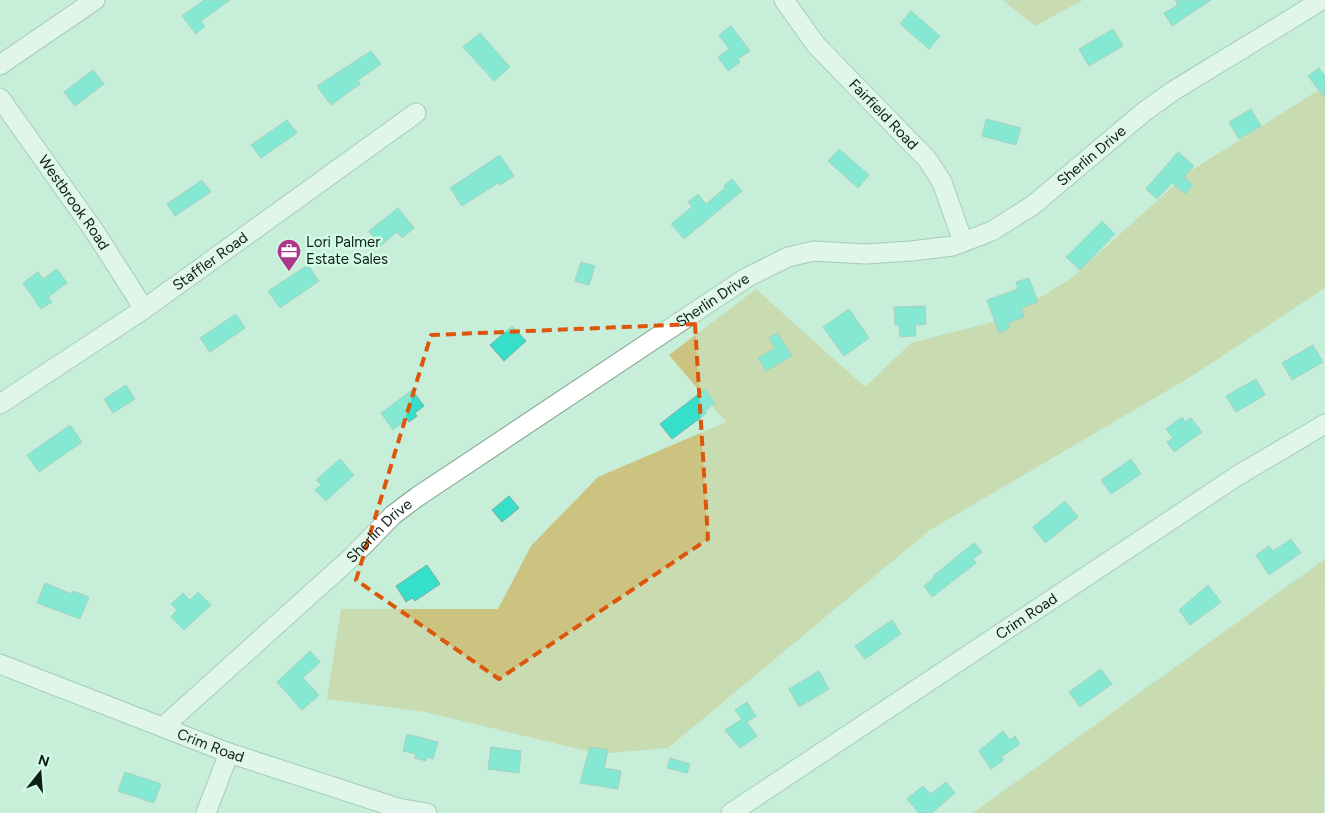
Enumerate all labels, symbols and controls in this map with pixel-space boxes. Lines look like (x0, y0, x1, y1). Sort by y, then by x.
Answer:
street label: Fairfield Road (845, 75, 922, 154)
street label: Sherlin Drive (1053, 122, 1130, 190)
street label: Westbrook Road (34, 152, 113, 253)
street label: Staffler Road (169, 228, 251, 295)
place label: Lori Palmer Estate Sales (306, 233, 388, 268)
office icon: Lori Palmer Estate Sales (276, 238, 302, 272)
street label: Sherlin Drive (672, 269, 753, 331)
street label: Sherlin Drive (342, 495, 415, 566)
street label: Crim Road (992, 589, 1061, 643)
street label: Crim Road (175, 725, 247, 766)
north arrow (15, 748, 65, 798)
text: N (36, 751, 51, 771)

